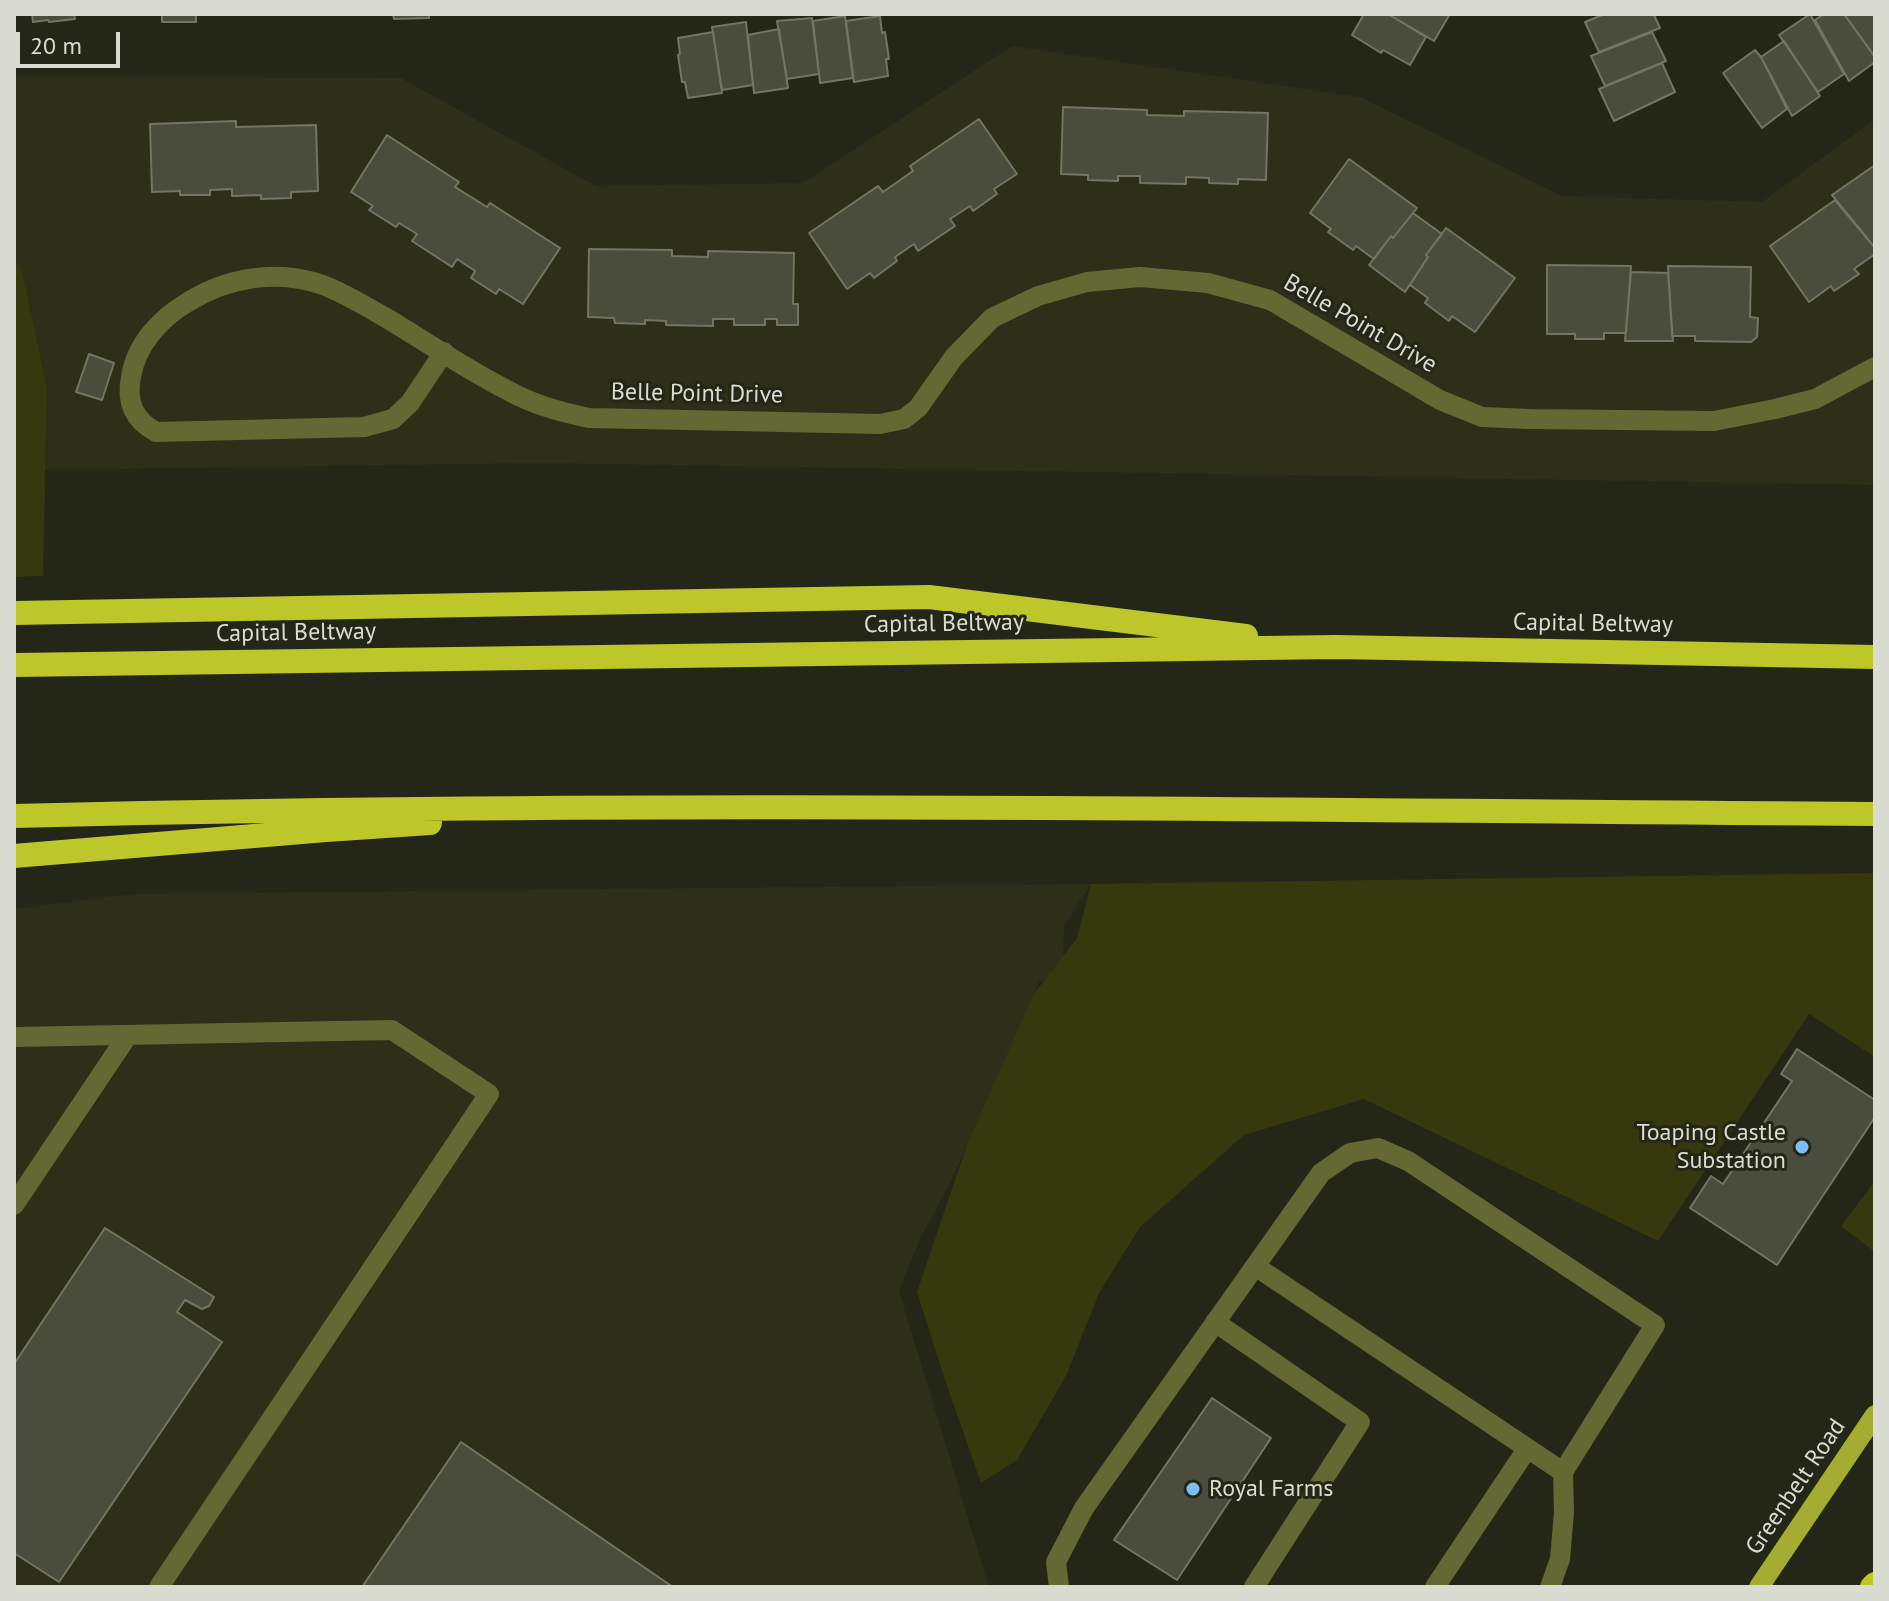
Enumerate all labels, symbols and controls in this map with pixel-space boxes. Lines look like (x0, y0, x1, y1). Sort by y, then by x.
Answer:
scale bar (20, 16, 124, 66)
text: 20 m (30, 30, 82, 61)
street label: Belle Point Drive (1278, 268, 1442, 380)
street label: Belle Point Drive (611, 378, 783, 410)
street label: Capital Beltway (864, 608, 1024, 640)
street label: Capital Beltway (1513, 608, 1673, 640)
street label: Capital Beltway (216, 617, 376, 649)
place label: Toaping Castle Substation (1637, 1119, 1786, 1175)
marker: Toaping Castle Substation (1793, 1138, 1811, 1156)
street label: Greenbelt Road (1740, 1414, 1852, 1560)
place label: Royal Farms (1209, 1475, 1333, 1503)
marker: Royal Farms (1184, 1480, 1202, 1498)

